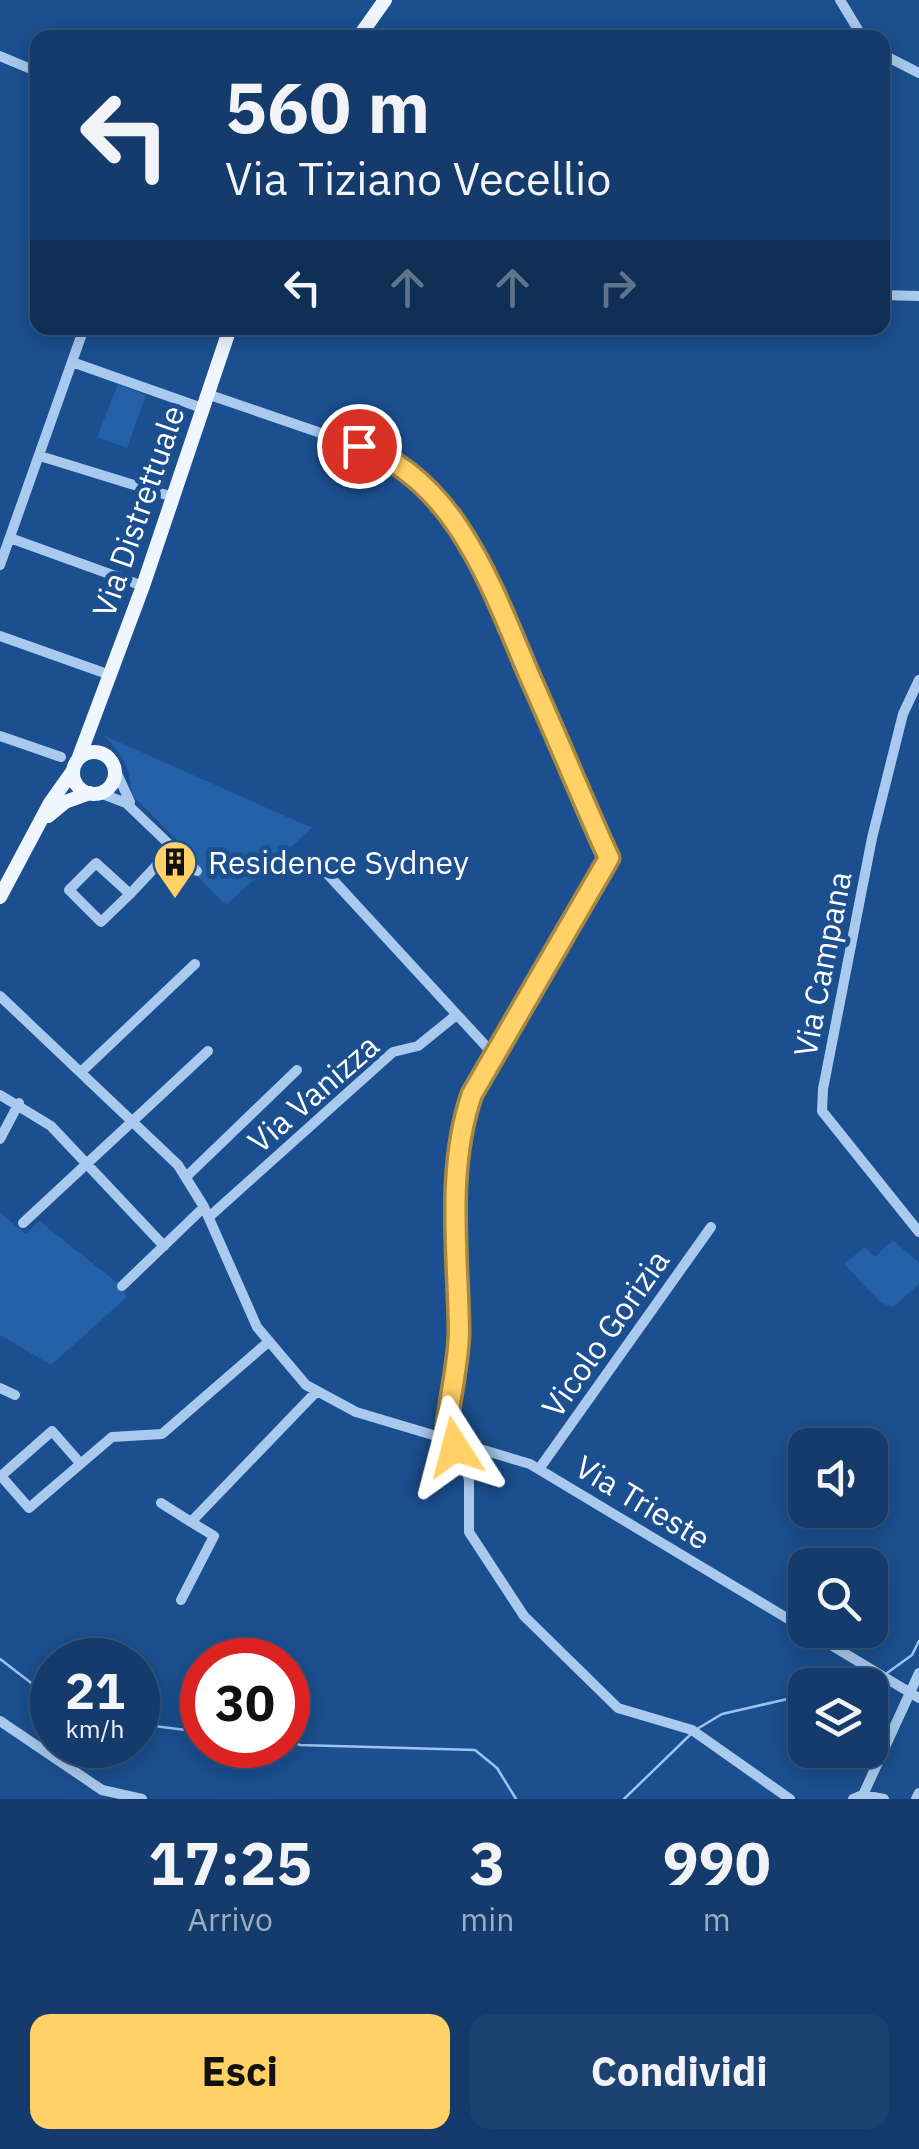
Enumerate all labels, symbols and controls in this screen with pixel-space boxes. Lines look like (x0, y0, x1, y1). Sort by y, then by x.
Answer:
text: 560 m (225, 61, 430, 152)
icon: left (60, 70, 190, 200)
text: Via Tiziano Vecellio (225, 149, 611, 207)
icon: left (275, 260, 330, 315)
icon: ahead (380, 260, 435, 315)
icon: ahead (485, 260, 540, 315)
icon: right (590, 260, 645, 315)
street label: Via Distrettuale (82, 400, 194, 622)
pin (317, 404, 402, 489)
icon: arrive (332, 419, 387, 474)
building icon: Residence Sydney (152, 839, 198, 900)
place label: Residence Sydney (208, 841, 469, 883)
street label: Via Campana (783, 868, 861, 1060)
street label: Via Vanizza (239, 1024, 387, 1162)
street label: Vicolo Gorizia (532, 1241, 678, 1425)
position arrow (403, 1395, 507, 1499)
map controls (788, 1428, 888, 1768)
button: sound (788, 1428, 888, 1528)
street label: Via Trieste (568, 1445, 718, 1559)
button: search (788, 1548, 888, 1648)
speed limit sign: 30 (180, 1638, 310, 1768)
text: 21 (65, 1658, 125, 1723)
button: layers (788, 1668, 888, 1768)
text: km/h (66, 1712, 124, 1745)
text: 17:25 (148, 1823, 312, 1902)
text: 3 (469, 1823, 505, 1902)
text: 990 (663, 1823, 771, 1902)
text: Arrivo (187, 1898, 273, 1940)
text: min (460, 1898, 514, 1940)
text: m (703, 1898, 731, 1940)
button: Esci (30, 2014, 450, 2129)
button: Condividi (470, 2014, 889, 2129)

